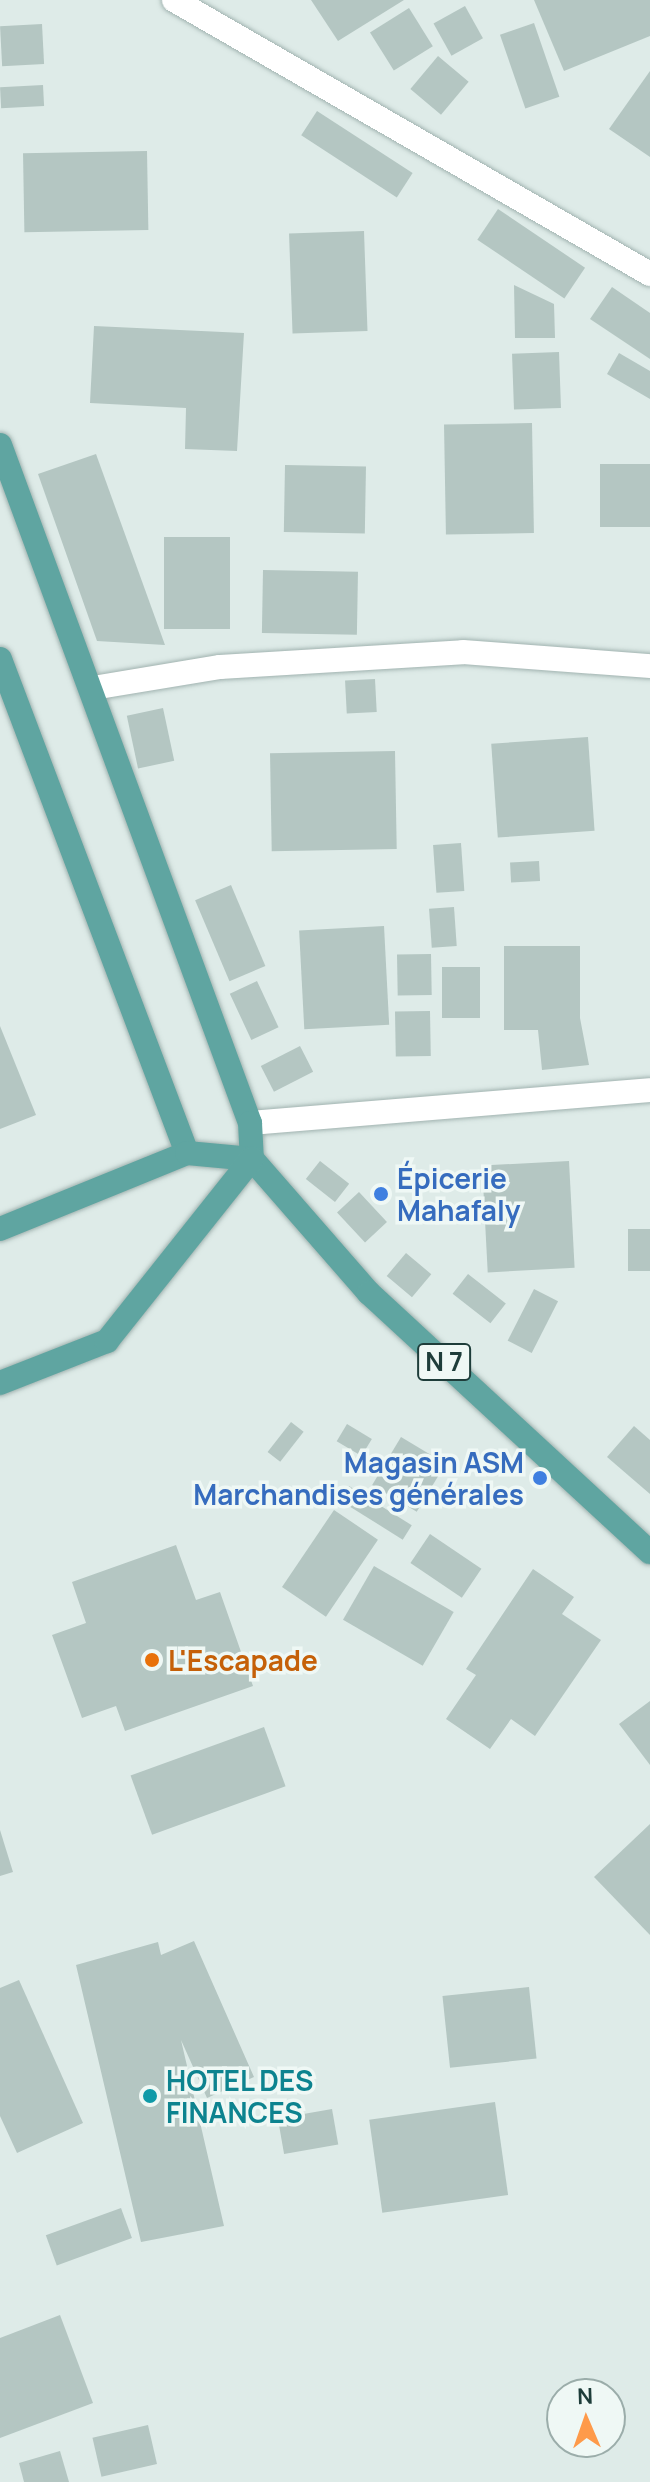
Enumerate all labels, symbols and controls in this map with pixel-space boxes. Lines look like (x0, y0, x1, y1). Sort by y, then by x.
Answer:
place label: Épicerie Mahafaly (397, 1161, 521, 1227)
marker: Épicerie Mahafaly (372, 1185, 390, 1203)
road number: N 7 (416, 1340, 472, 1384)
place label: Magasin ASM Marchandises générales (193, 1445, 524, 1511)
marker: Magasin ASM Marchandises générales (531, 1469, 549, 1487)
place label: L'Escapade (168, 1643, 318, 1677)
marker: L'Escapade (143, 1651, 161, 1669)
place label: HOTEL DES FINANCES (166, 2063, 315, 2129)
marker: HOTEL DES FINANCES (141, 2087, 159, 2105)
north arrow (546, 2378, 626, 2458)
text: N (577, 2381, 594, 2411)

